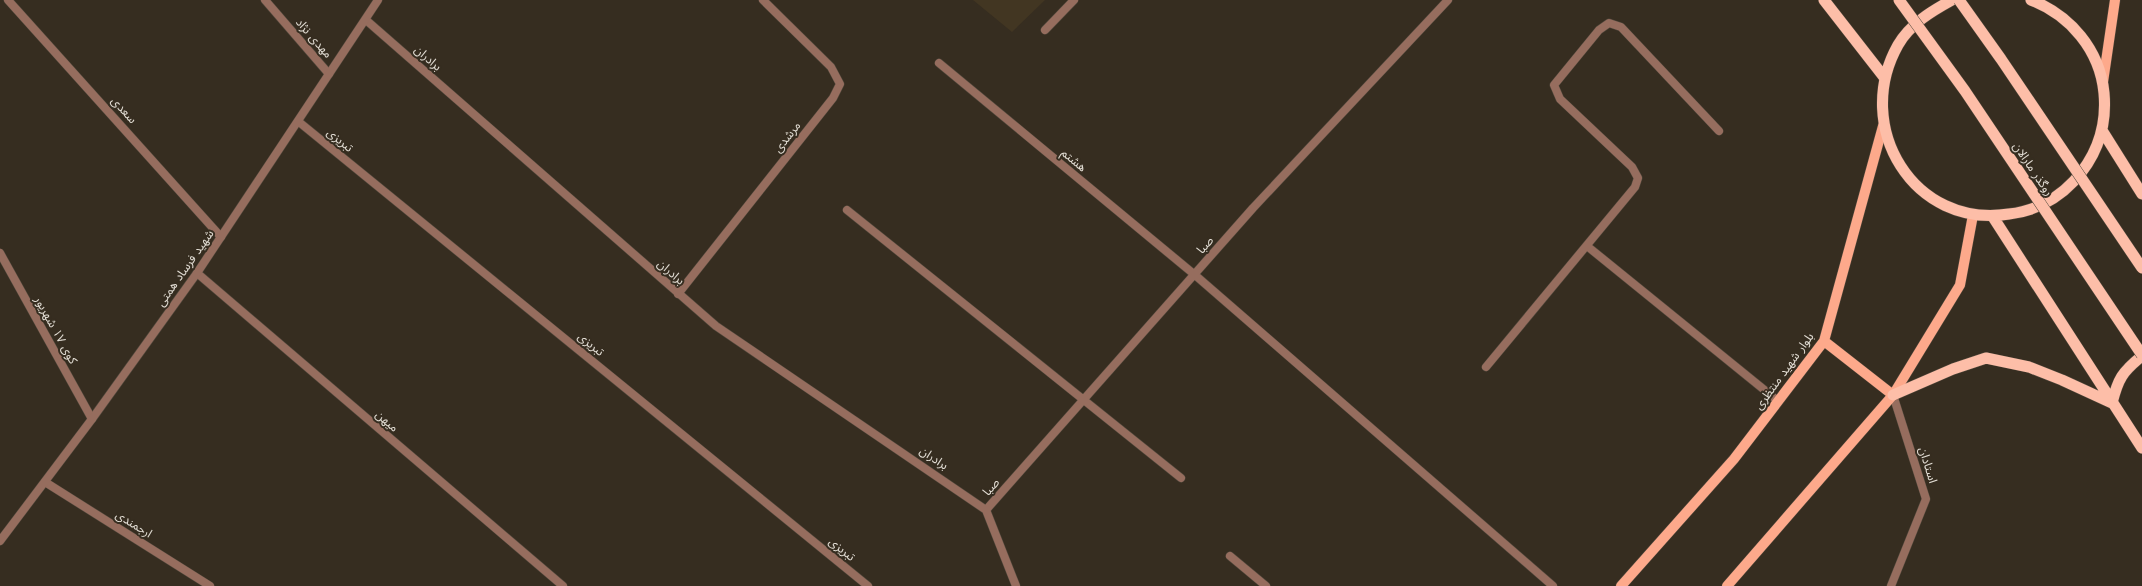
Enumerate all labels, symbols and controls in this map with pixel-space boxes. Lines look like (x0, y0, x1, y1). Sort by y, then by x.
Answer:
street label: مهدی نژاد (293, 15, 335, 61)
street label: برادران (412, 42, 444, 74)
street label: سعدی (108, 94, 140, 126)
street label: مرشدی (771, 119, 803, 155)
street label: تبریزی (324, 125, 356, 155)
street label: روگذر مارالان (2010, 140, 2056, 198)
street label: هشتم (1057, 146, 1089, 176)
street label: شهید فرساد همتی (153, 227, 217, 309)
street label: صبا (1194, 233, 1216, 257)
street label: برادران (655, 256, 687, 288)
street label: کوی ۱۷ شهریور (31, 293, 81, 367)
street label: تبریزی (575, 329, 607, 359)
street label: بلوار شهید منتظری (1751, 330, 1817, 412)
street label: میهن (373, 407, 401, 435)
street label: برادران (917, 443, 951, 473)
street label: استادان (1916, 445, 1940, 485)
street label: صبا (980, 475, 1002, 499)
street label: ارجمندی (113, 507, 155, 541)
street label: تبریزی (826, 534, 858, 564)

